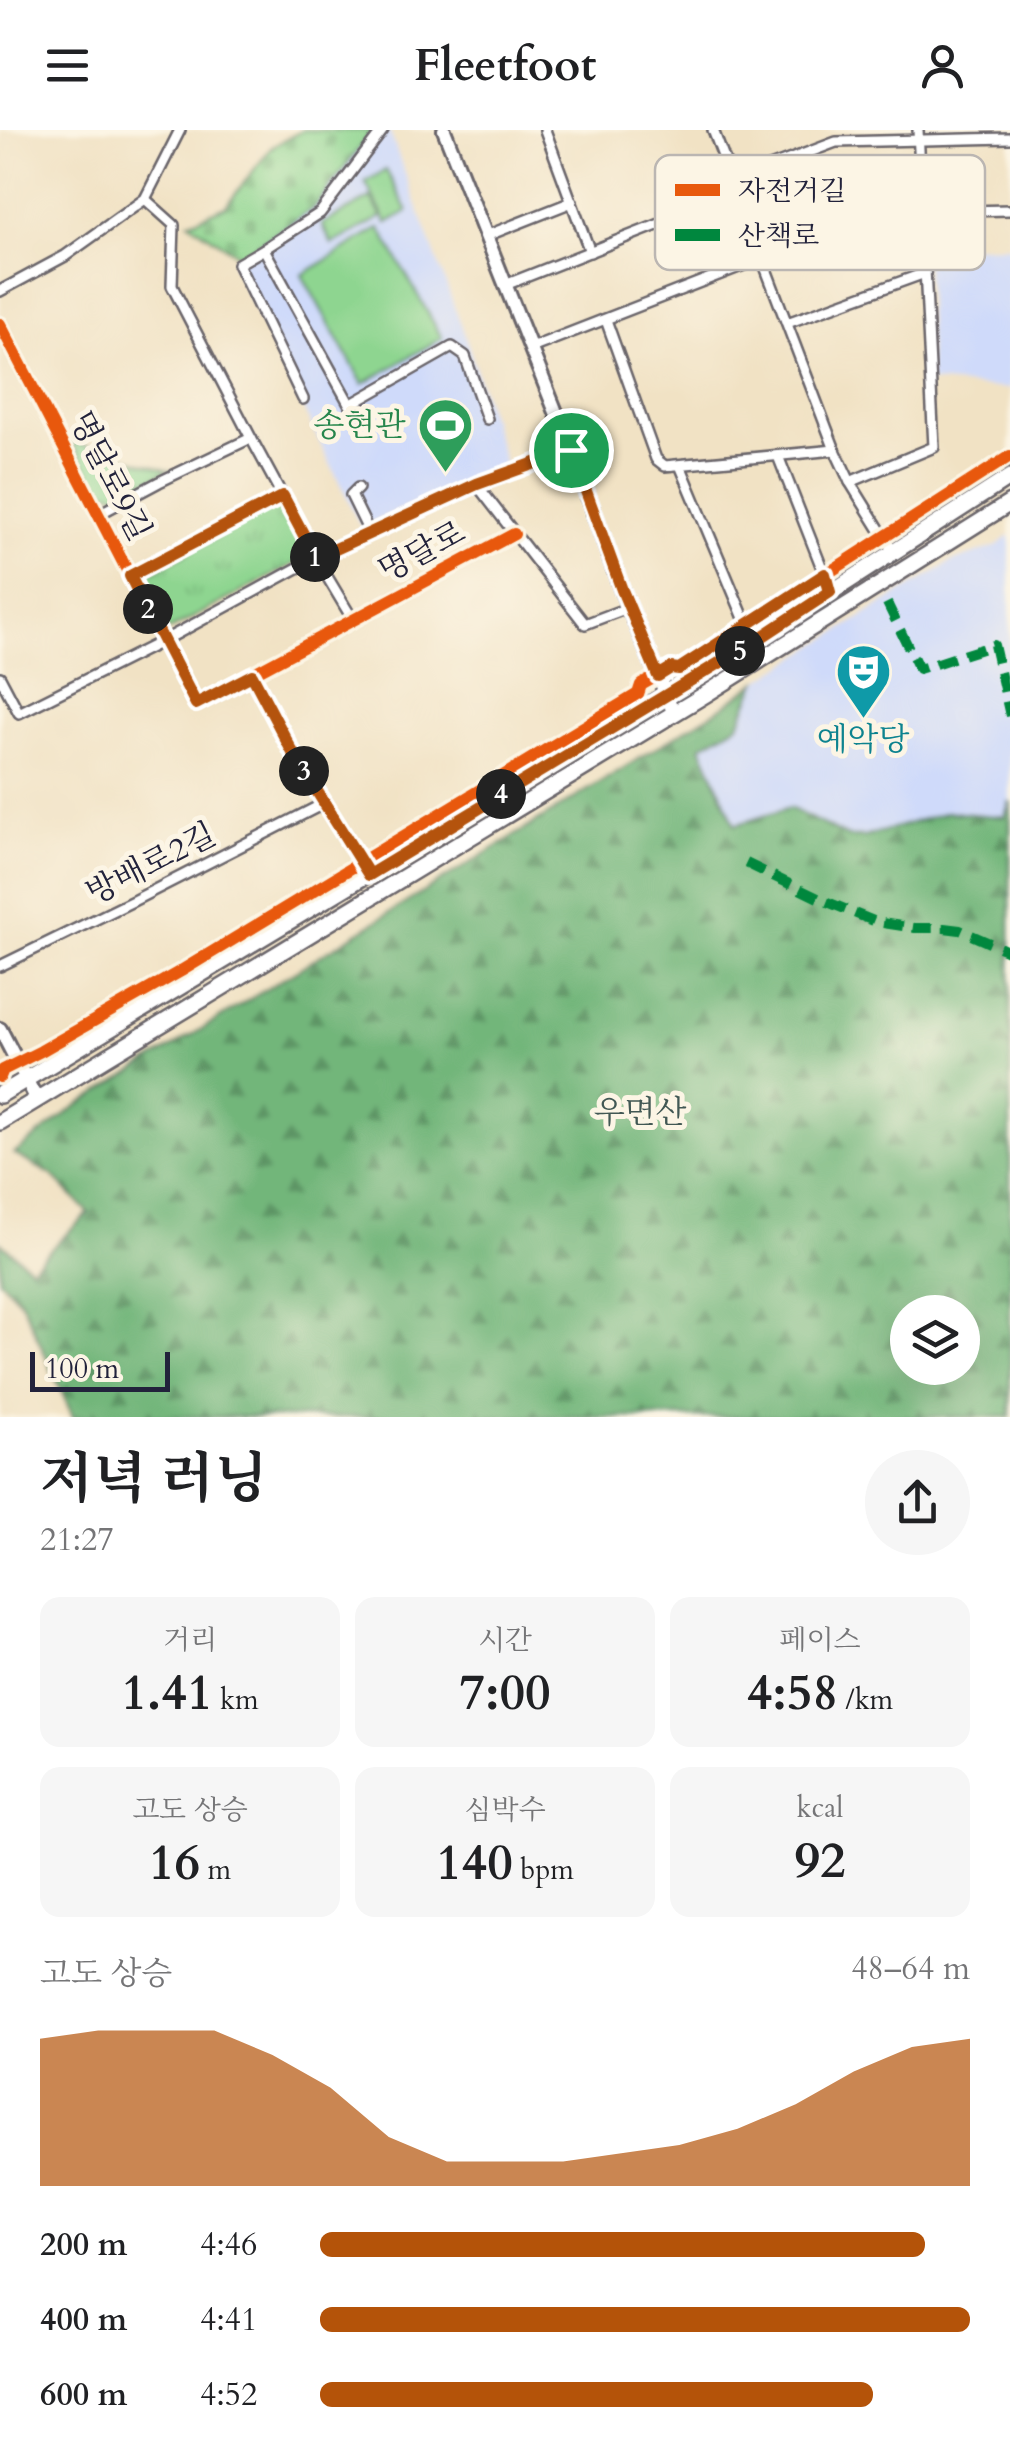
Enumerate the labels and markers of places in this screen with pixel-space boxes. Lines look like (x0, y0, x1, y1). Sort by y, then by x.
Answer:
sports icon: 송현관 (415, 396, 475, 475)
place label: 송현관 (313, 404, 406, 448)
pin (529, 408, 614, 493)
pin: 1 (290, 532, 340, 582)
pin: 2 (123, 584, 173, 634)
pin: 5 (715, 626, 765, 676)
theatre icon: 예악당 (833, 641, 893, 720)
place label: 예악당 (817, 718, 909, 762)
pin: 3 (279, 746, 329, 796)
pin: 4 (476, 769, 526, 819)

